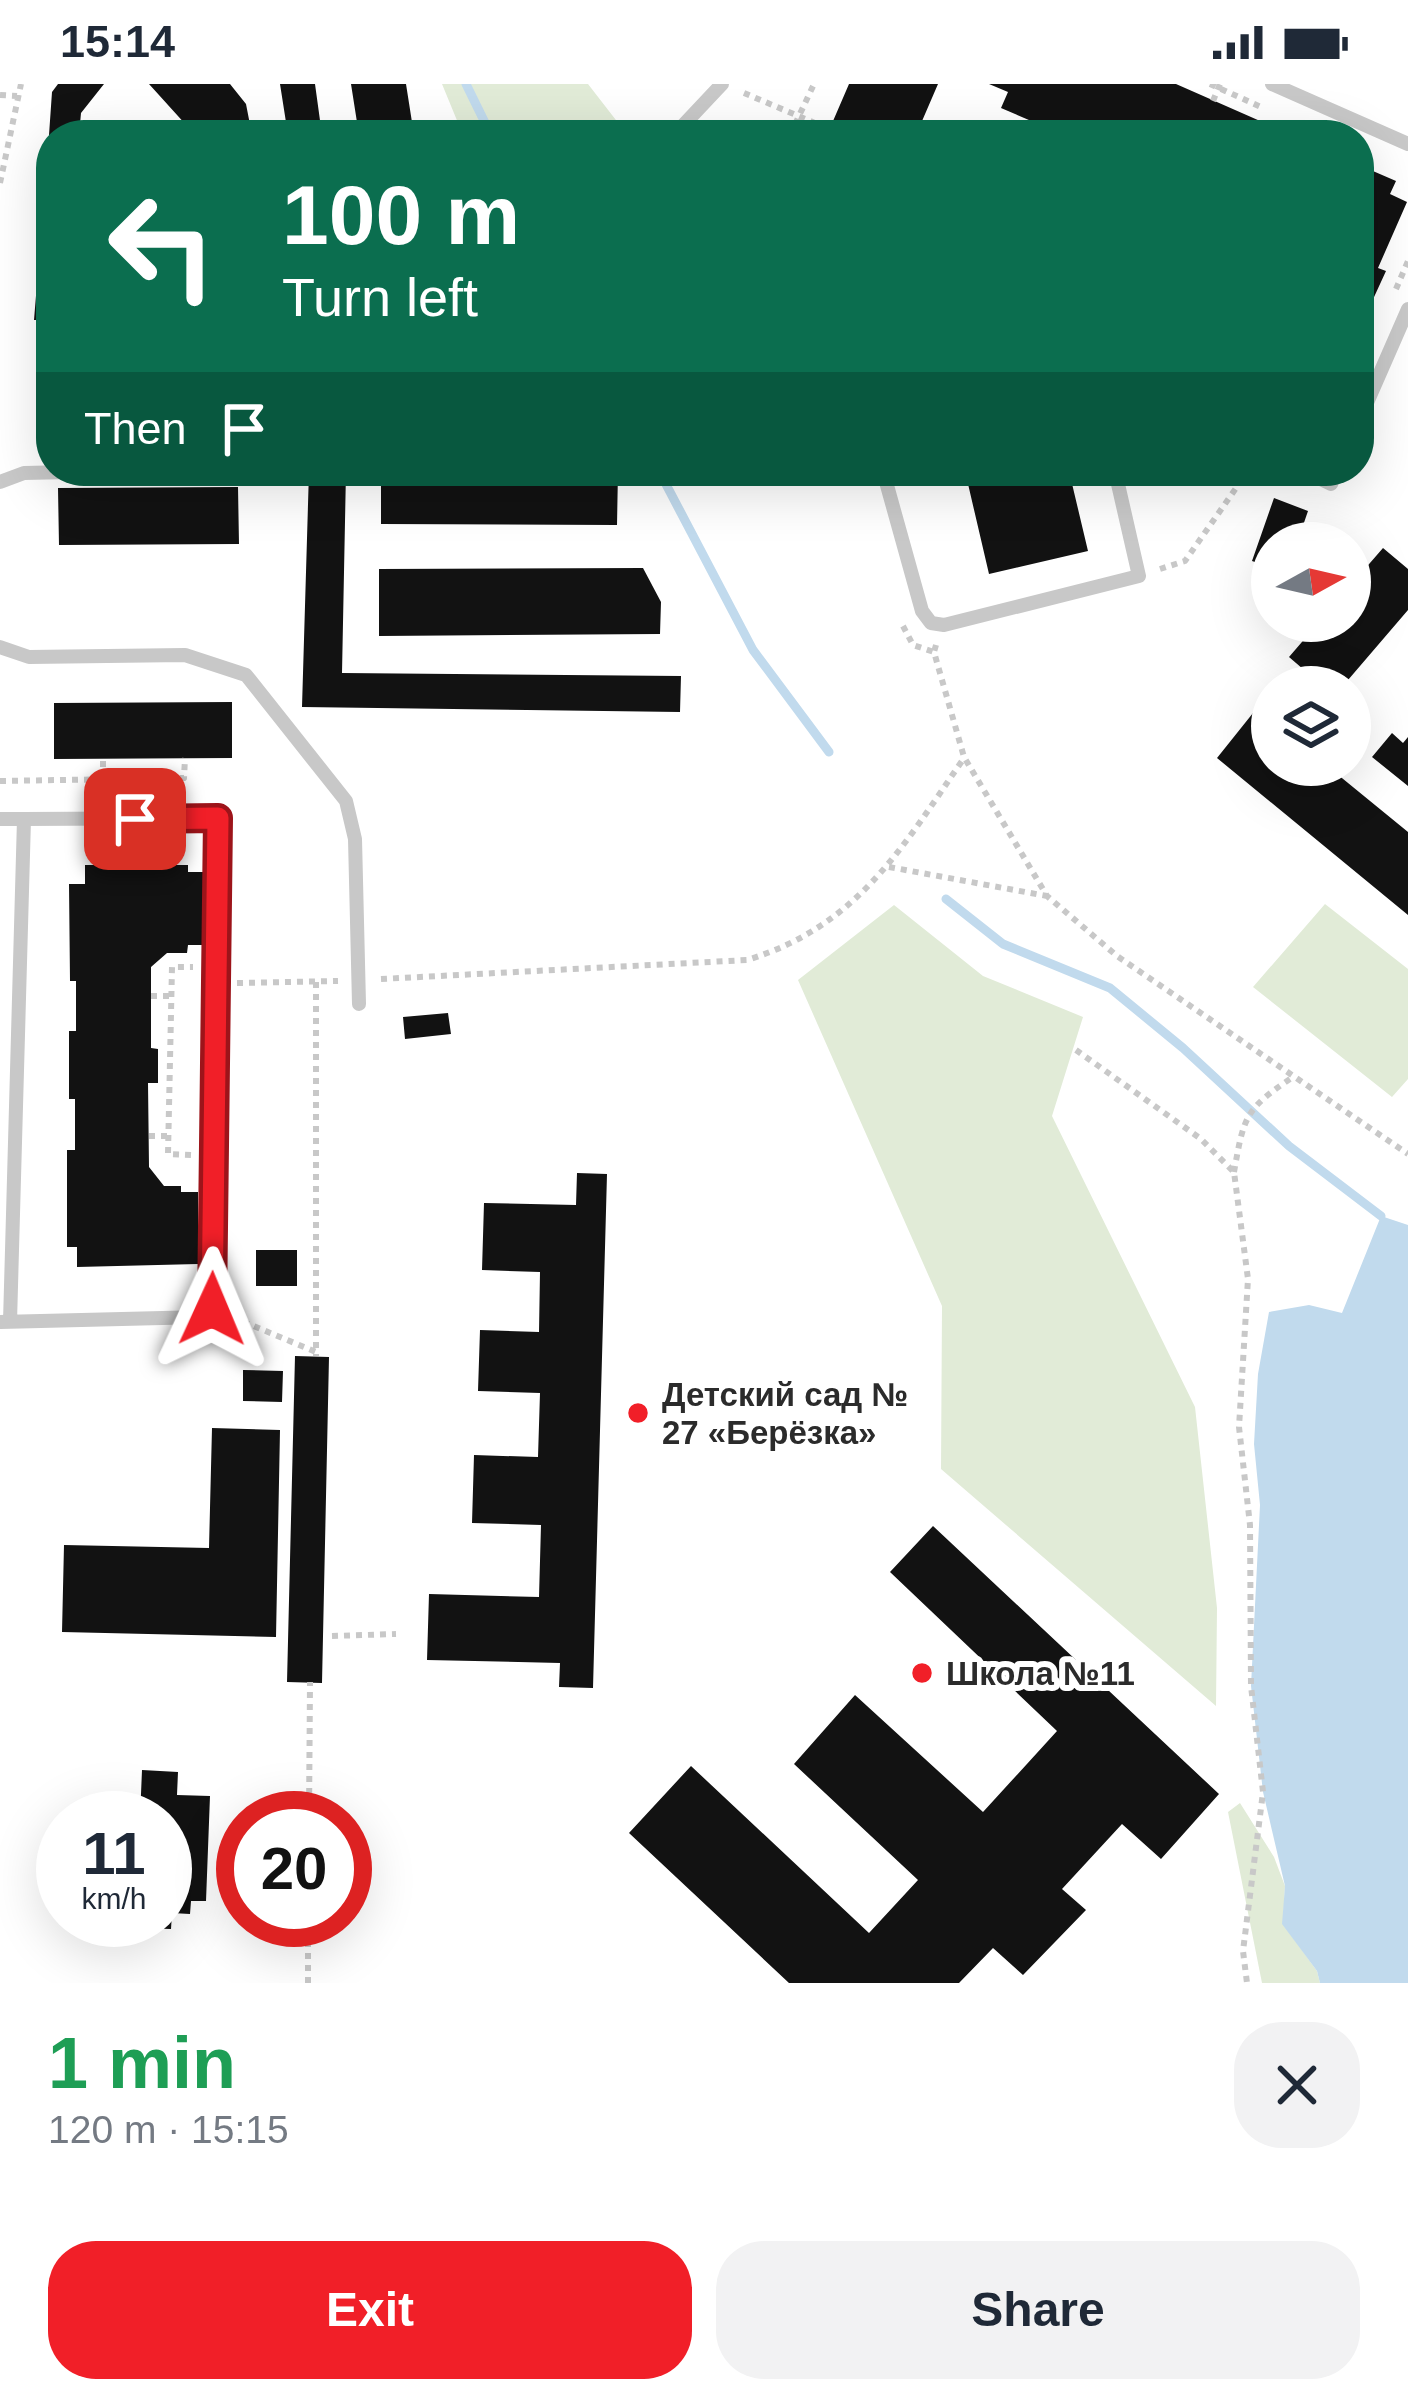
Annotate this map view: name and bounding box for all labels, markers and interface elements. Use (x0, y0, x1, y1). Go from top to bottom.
text: 15:14 (60, 16, 175, 67)
icon: left (84, 168, 240, 324)
text: 100 m (282, 168, 520, 262)
text: Turn left (282, 267, 478, 327)
icon: arrive (211, 396, 277, 462)
text: Then (84, 403, 187, 454)
north arrow (1251, 522, 1371, 642)
map controls (1251, 522, 1371, 786)
button: layers (1251, 666, 1371, 786)
pin (84, 768, 186, 870)
icon: arrive (102, 786, 168, 852)
position arrow (149, 1246, 275, 1372)
place label: Детский сад № 27 «Берёзка» (662, 1376, 908, 1451)
marker: Детский сад № 27 «Берёзка» (625, 1400, 651, 1426)
place label: Школа №11 (946, 1655, 1135, 1692)
marker: Школа №11 (909, 1660, 935, 1686)
speed limit sign: 20 (216, 1791, 372, 1947)
text: 11 (82, 1820, 146, 1887)
text: km/h (81, 1882, 147, 1915)
button: close (1234, 2022, 1360, 2148)
text: 1 min (48, 2023, 236, 2103)
text: 120 m · 15:15 (48, 2108, 289, 2151)
button: Exit (48, 2241, 692, 2379)
button: Share (716, 2241, 1360, 2379)

